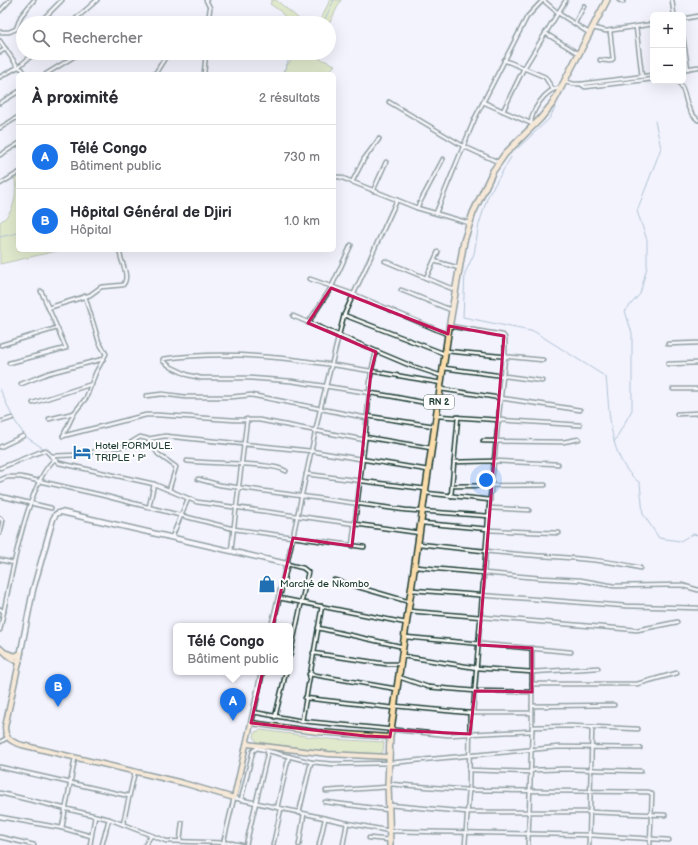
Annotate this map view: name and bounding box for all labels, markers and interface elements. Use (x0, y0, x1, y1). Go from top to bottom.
map controls (650, 12, 686, 84)
button: + (650, 12, 686, 48)
search box (16, 16, 336, 60)
icon: search (30, 27, 52, 49)
text: Rechercher (62, 29, 142, 48)
button: − (650, 48, 686, 84)
text: À proximité (32, 88, 118, 108)
text: 2 résultats (259, 90, 320, 106)
text: Télé Congo (70, 139, 147, 158)
text: A (41, 149, 49, 165)
text: 730 m (284, 149, 320, 165)
text: Bâtiment public (70, 158, 161, 174)
text: Hôpital Général de Djiri (70, 203, 232, 222)
text: B (40, 213, 50, 229)
text: 1.0 km (284, 213, 320, 229)
text: Hôpital (70, 222, 111, 238)
road number: RN 2 (424, 395, 454, 409)
place label: Hotel FORMULE. TRIPLE ' P' (95, 440, 172, 464)
hotel icon: Hotel FORMULE. TRIPLE ' P' (72, 442, 92, 462)
your location (476, 470, 496, 490)
shop icon: Marché de Nkombo (257, 574, 277, 594)
place label: Marché de Nkombo (280, 578, 370, 590)
popup (173, 623, 293, 675)
text: Télé Congo (187, 632, 264, 651)
text: Bâtiment public (187, 651, 279, 667)
pin: B (45, 674, 71, 707)
pin: A (220, 688, 246, 721)

